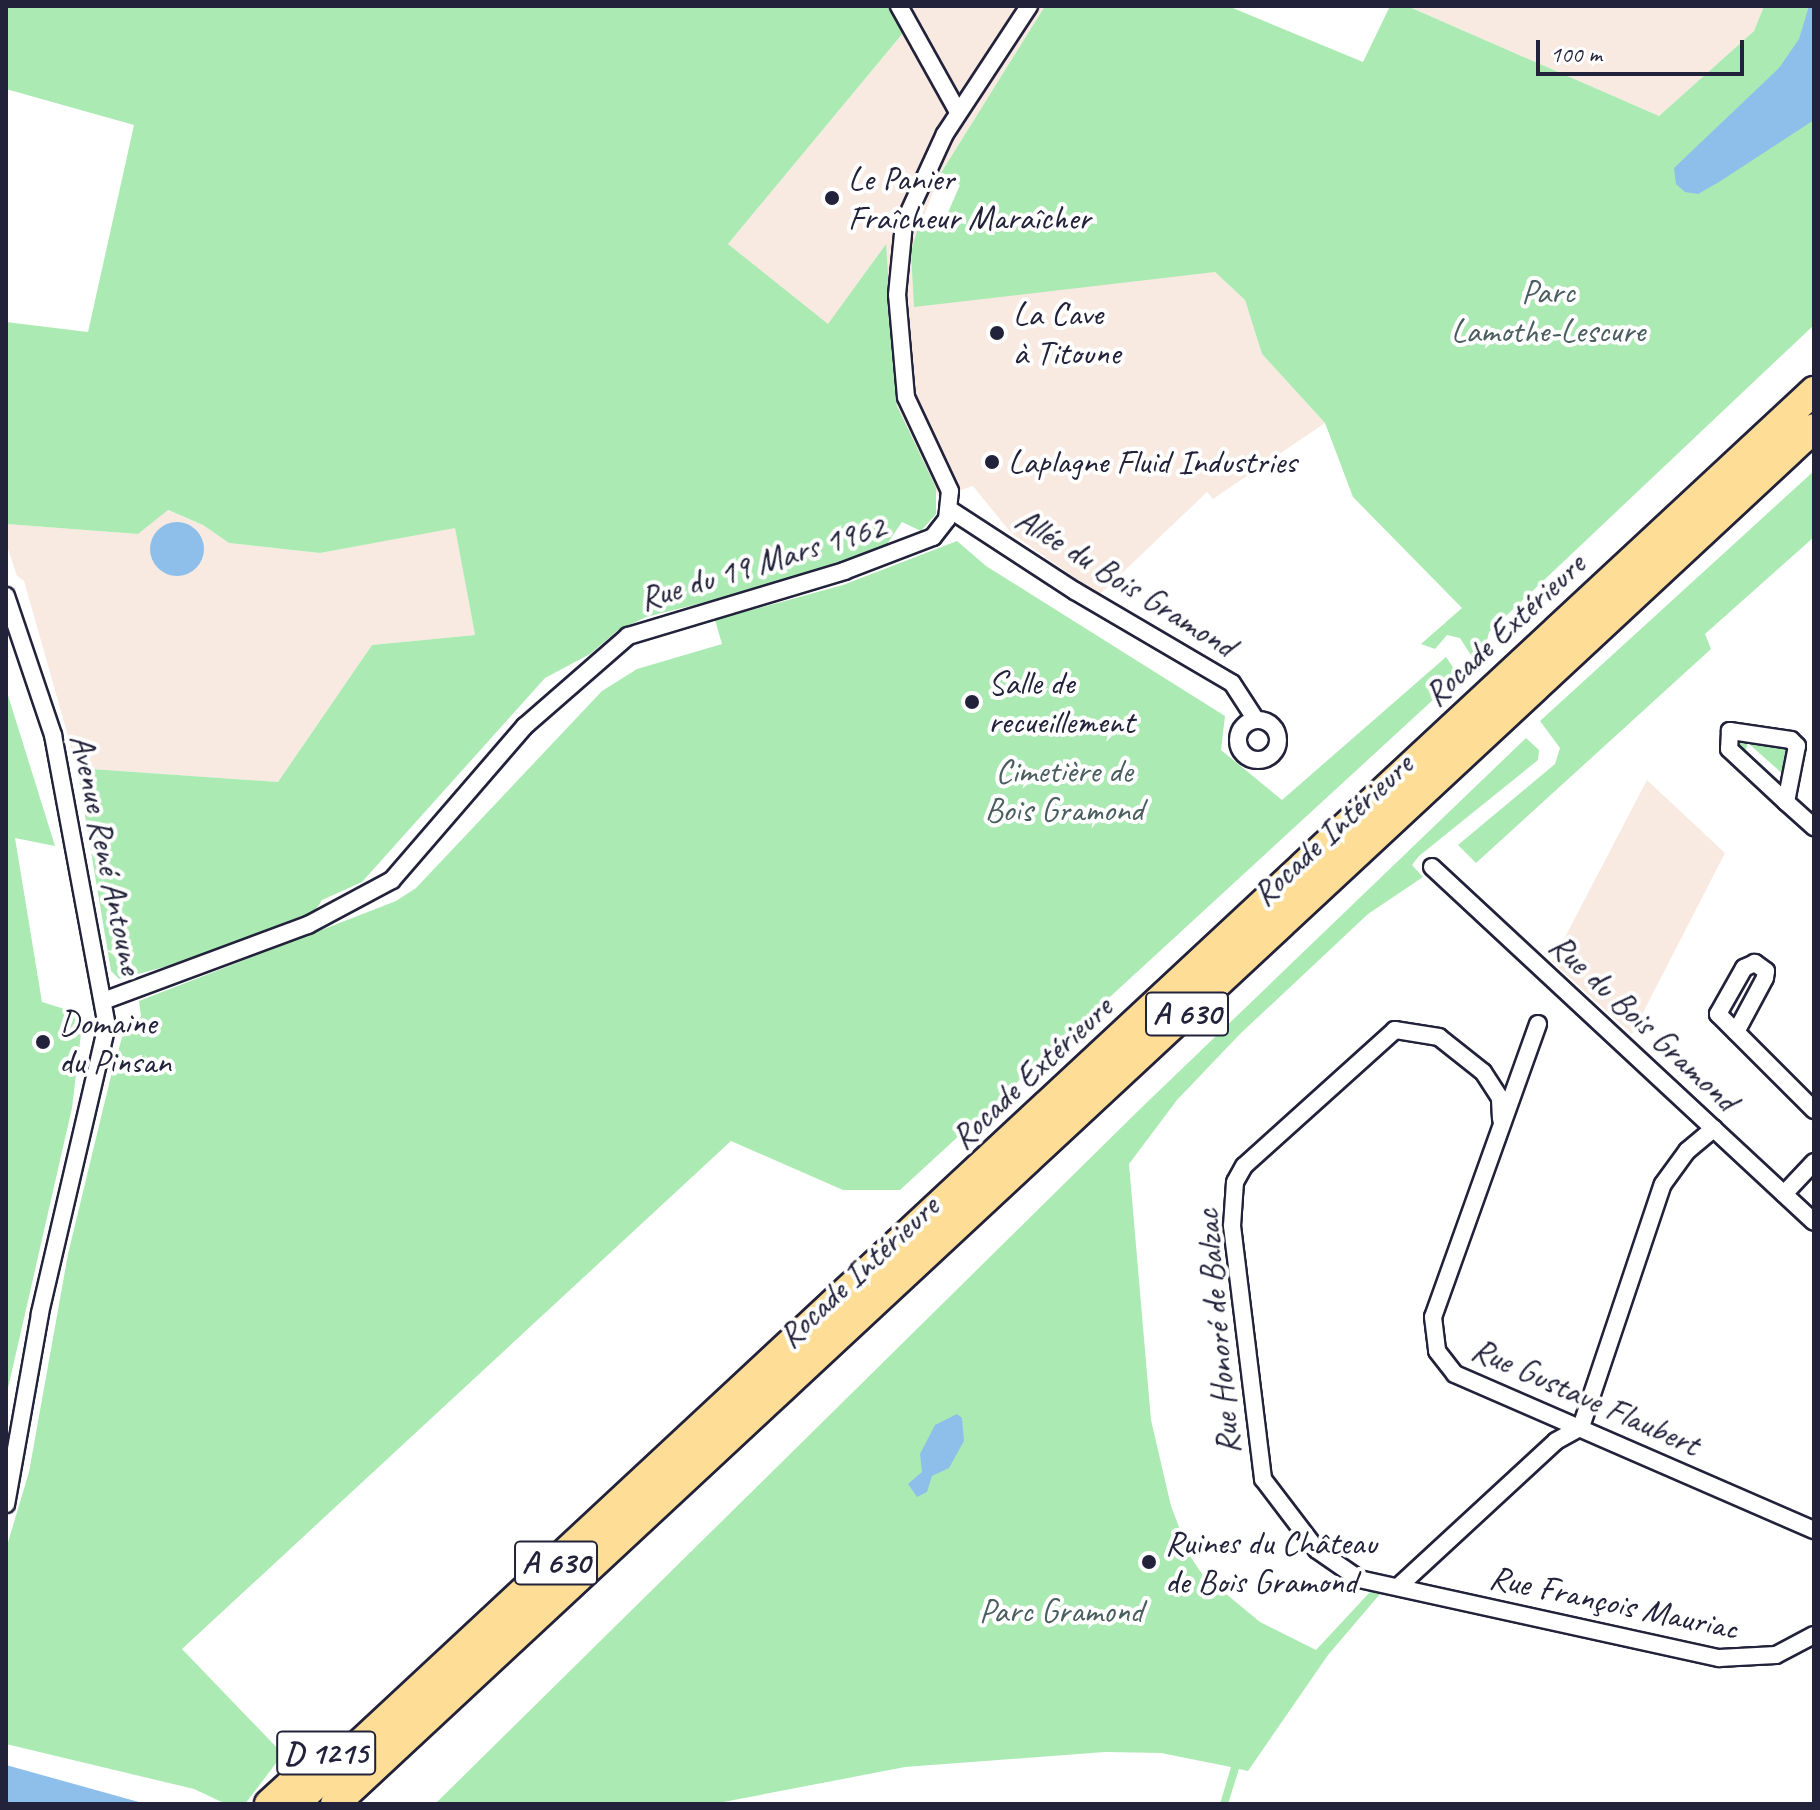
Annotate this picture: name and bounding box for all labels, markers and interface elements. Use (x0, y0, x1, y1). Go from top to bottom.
scale bar (1540, 24, 1748, 74)
text: 100 m (1550, 39, 1602, 69)
place label: Le Panier Fraîcheur Maraîcher (848, 158, 1090, 238)
marker: Le Panier Fraîcheur Maraîcher (823, 189, 841, 207)
park label: Parc Lamothe-Lescure (1451, 271, 1645, 350)
place label: La Cave à Titoune (1013, 293, 1120, 372)
marker: La Cave à Titoune (988, 324, 1006, 342)
place label: Laplagne Fluid Industries (1008, 442, 1297, 482)
marker: Laplagne Fluid Industries (983, 453, 1001, 471)
street label: Allée du Bois Gramond (1008, 498, 1244, 666)
street label: Rue du 19 Mars 1962 (634, 505, 890, 619)
street label: Rocade Extérieure (1415, 544, 1593, 714)
place label: Salle de recueillement (988, 662, 1134, 742)
marker: Salle de recueillement (963, 693, 981, 711)
street label: Avenue René Antoune (62, 730, 152, 978)
street label: Rocade Intérieure (1243, 744, 1421, 914)
park label: Cimetière de Bois Gramond (984, 750, 1144, 830)
street label: Rue du Bois Gramond (1541, 924, 1747, 1120)
road number: A 630 (1145, 986, 1229, 1042)
street label: Rocade Extérieure (942, 987, 1120, 1157)
place label: Domaine du Pinsan (59, 1002, 171, 1082)
marker: Domaine du Pinsan (34, 1033, 52, 1051)
street label: Rocade Intérieure (769, 1186, 947, 1356)
street label: Rue Honoré de Balzac (1186, 1207, 1248, 1457)
street label: Rue Gustave Flaubert (1466, 1328, 1706, 1464)
place label: Ruines du Château de Bois Gramond (1165, 1522, 1376, 1602)
road number: A 630 (514, 1535, 598, 1591)
marker: Ruines du Château de Bois Gramond (1140, 1553, 1158, 1571)
street label: Rue François Mauriac (1486, 1556, 1742, 1648)
park label: Parc Gramond (978, 1591, 1144, 1631)
road number: D 1215 (276, 1725, 376, 1781)

